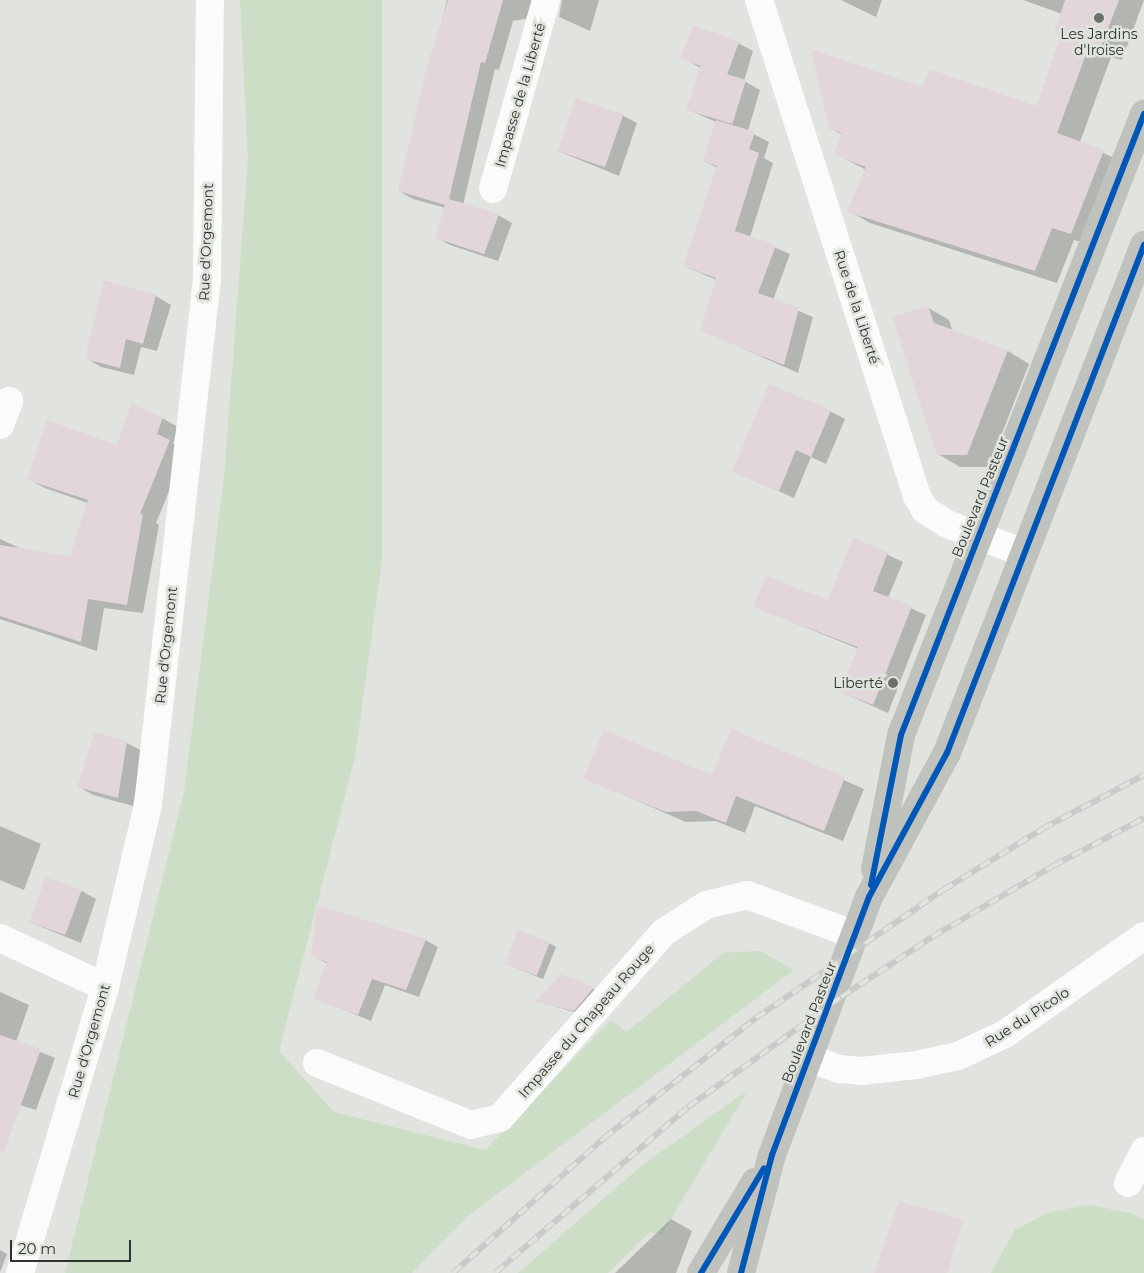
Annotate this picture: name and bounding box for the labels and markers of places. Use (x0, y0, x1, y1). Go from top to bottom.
marker: Les Jardins d'Iroise (1093, 12, 1105, 24)
place label: Les Jardins d'Iroise (1060, 26, 1138, 58)
place label: Liberté (833, 675, 883, 691)
marker: Liberté (887, 677, 899, 689)

